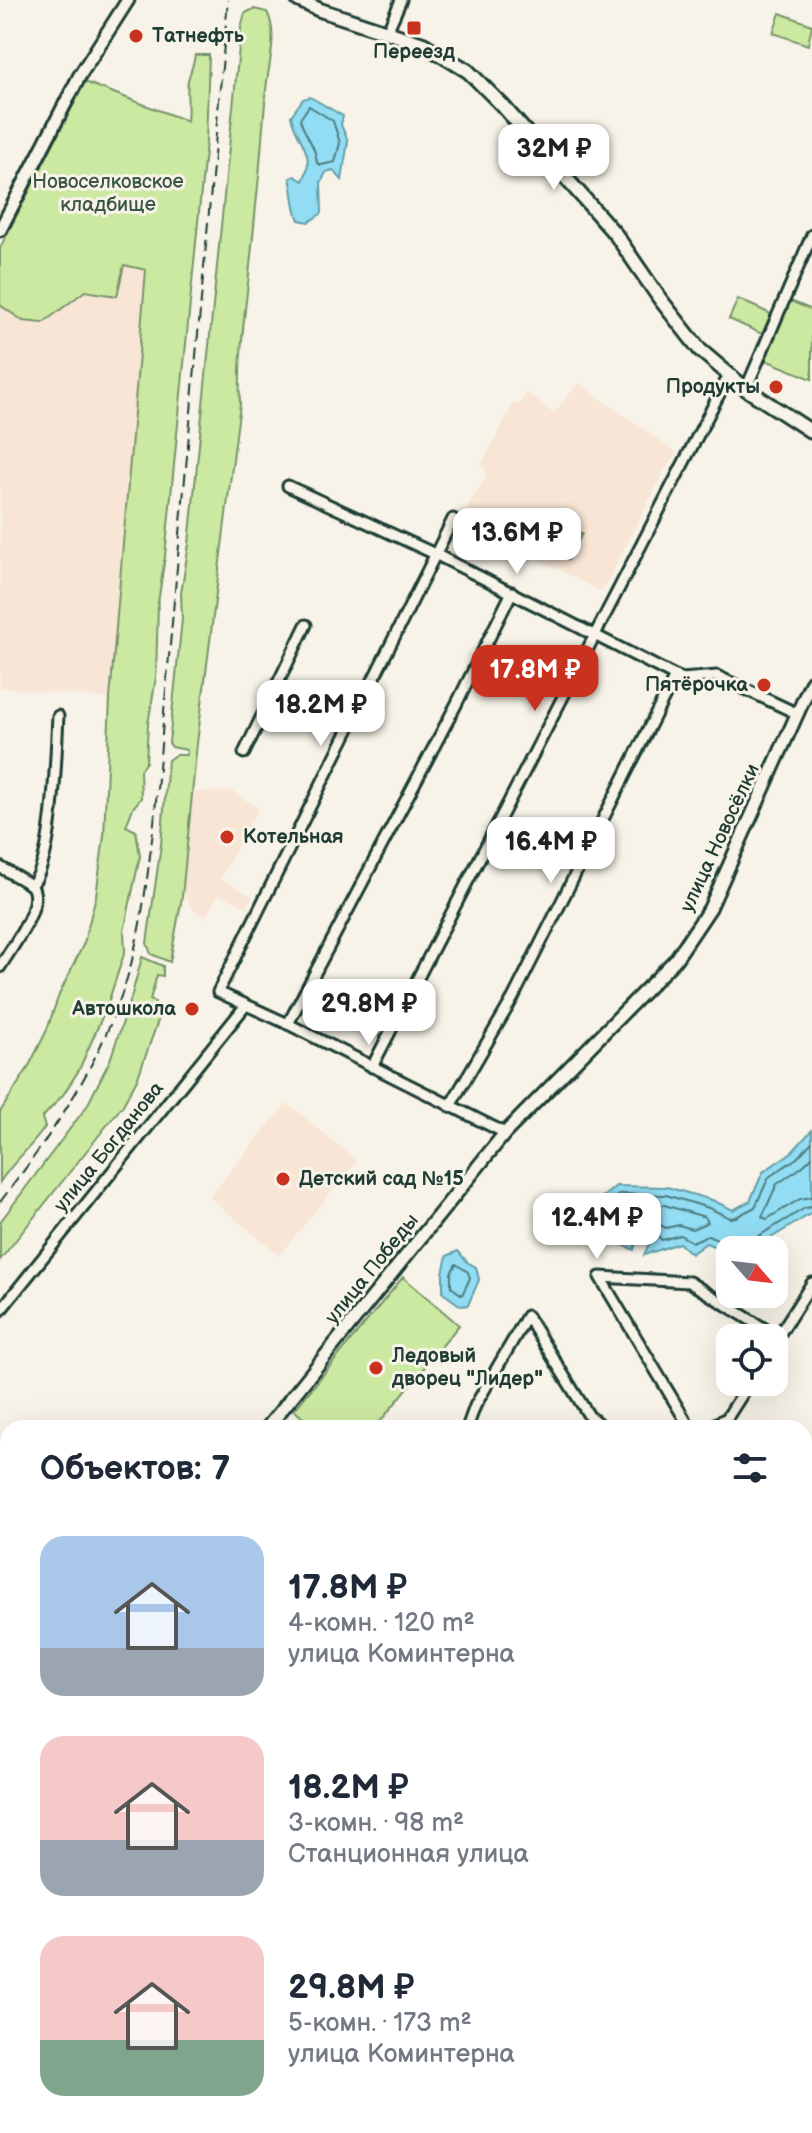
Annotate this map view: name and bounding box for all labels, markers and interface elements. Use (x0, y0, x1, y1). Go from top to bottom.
marker: Переезд (405, 19, 423, 37)
place label: Татнефть (152, 24, 245, 48)
marker: Татнефть (127, 27, 145, 45)
place label: Переезд (373, 40, 455, 64)
pin: 32M ₽ (498, 124, 610, 192)
text: 32M ₽ (516, 134, 592, 165)
park label: Новоселковское кладбище (32, 170, 184, 217)
place label: Продукты (666, 375, 760, 399)
marker: Продукты (767, 378, 785, 396)
pin: 13.6M ₽ (443, 508, 591, 576)
text: 13.6M ₽ (471, 518, 563, 549)
pin: 17.8M ₽ (461, 645, 609, 713)
text: 17.8M ₽ (489, 655, 581, 686)
place label: Пятёрочка (645, 673, 748, 697)
marker: Пятёрочка (755, 676, 773, 694)
pin: 18.2M ₽ (247, 680, 395, 748)
text: 18.2M ₽ (275, 690, 367, 721)
street label: улица Новосёлки (675, 760, 765, 916)
pin: 16.4M ₽ (477, 817, 625, 885)
place label: Котельная (243, 825, 344, 849)
text: 16.4M ₽ (505, 827, 597, 858)
marker: Котельная (218, 828, 236, 846)
pin: 29.8M ₽ (295, 979, 443, 1047)
text: 29.8M ₽ (321, 989, 417, 1020)
place label: Автошкола (71, 997, 176, 1021)
marker: Автошкола (183, 1000, 201, 1018)
street label: улица Богданова (49, 1077, 169, 1217)
place label: Детский сад №15 (299, 1167, 464, 1191)
marker: Детский сад №15 (274, 1170, 292, 1188)
pin: 12.4M ₽ (523, 1193, 671, 1261)
text: 12.4M ₽ (551, 1203, 643, 1234)
street label: улица Победы (320, 1209, 424, 1329)
north arrow (716, 1236, 788, 1308)
map controls (716, 1236, 788, 1396)
button: locate (716, 1324, 788, 1396)
place label: Ледовый дворец "Лидер" (391, 1344, 543, 1391)
marker: Ледовый дворец "Лидер" (367, 1359, 385, 1377)
icon: filters (728, 1446, 772, 1490)
text: Объектов: 7 (40, 1448, 230, 1489)
text: 17.8M ₽ (288, 1567, 407, 1608)
icon: home (104, 1568, 200, 1664)
text: 4-комн. · 120 m² (288, 1608, 475, 1639)
text: улица Коминтерна (288, 1639, 515, 1670)
text: 18.2M ₽ (288, 1767, 409, 1808)
icon: home (104, 1768, 200, 1864)
text: 3-комн. · 98 m² (288, 1808, 464, 1839)
text: Станционная улица (288, 1839, 529, 1870)
text: 29.8M ₽ (288, 1967, 414, 2008)
icon: home (104, 1968, 200, 2064)
text: 5-комн. · 173 m² (288, 2008, 472, 2039)
text: улица Коминтерна (288, 2039, 515, 2070)

